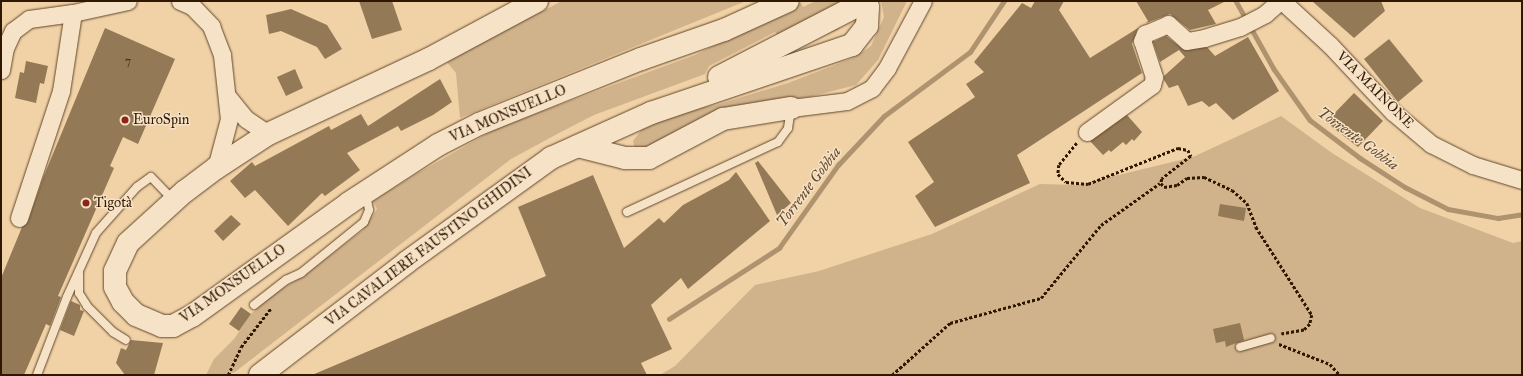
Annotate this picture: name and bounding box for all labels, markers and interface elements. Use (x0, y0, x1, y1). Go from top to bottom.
street label: VIA MAINONE (1333, 48, 1417, 132)
house number: 7 (125, 55, 131, 69)
street label: VIA MONSUELLO (447, 82, 569, 146)
water label: Torrente Gobbia (1314, 104, 1402, 174)
place label: EuroSpin (133, 112, 189, 128)
marker: EuroSpin (120, 115, 130, 125)
water label: Torrente Gobbia (773, 143, 845, 231)
street label: VIA CAVALIERE FAUSTINO GHIDINI (322, 164, 536, 330)
place label: Tigotà (94, 195, 132, 211)
marker: Tigotà (81, 198, 91, 208)
street label: VIA MONSUELLO (177, 241, 289, 327)

